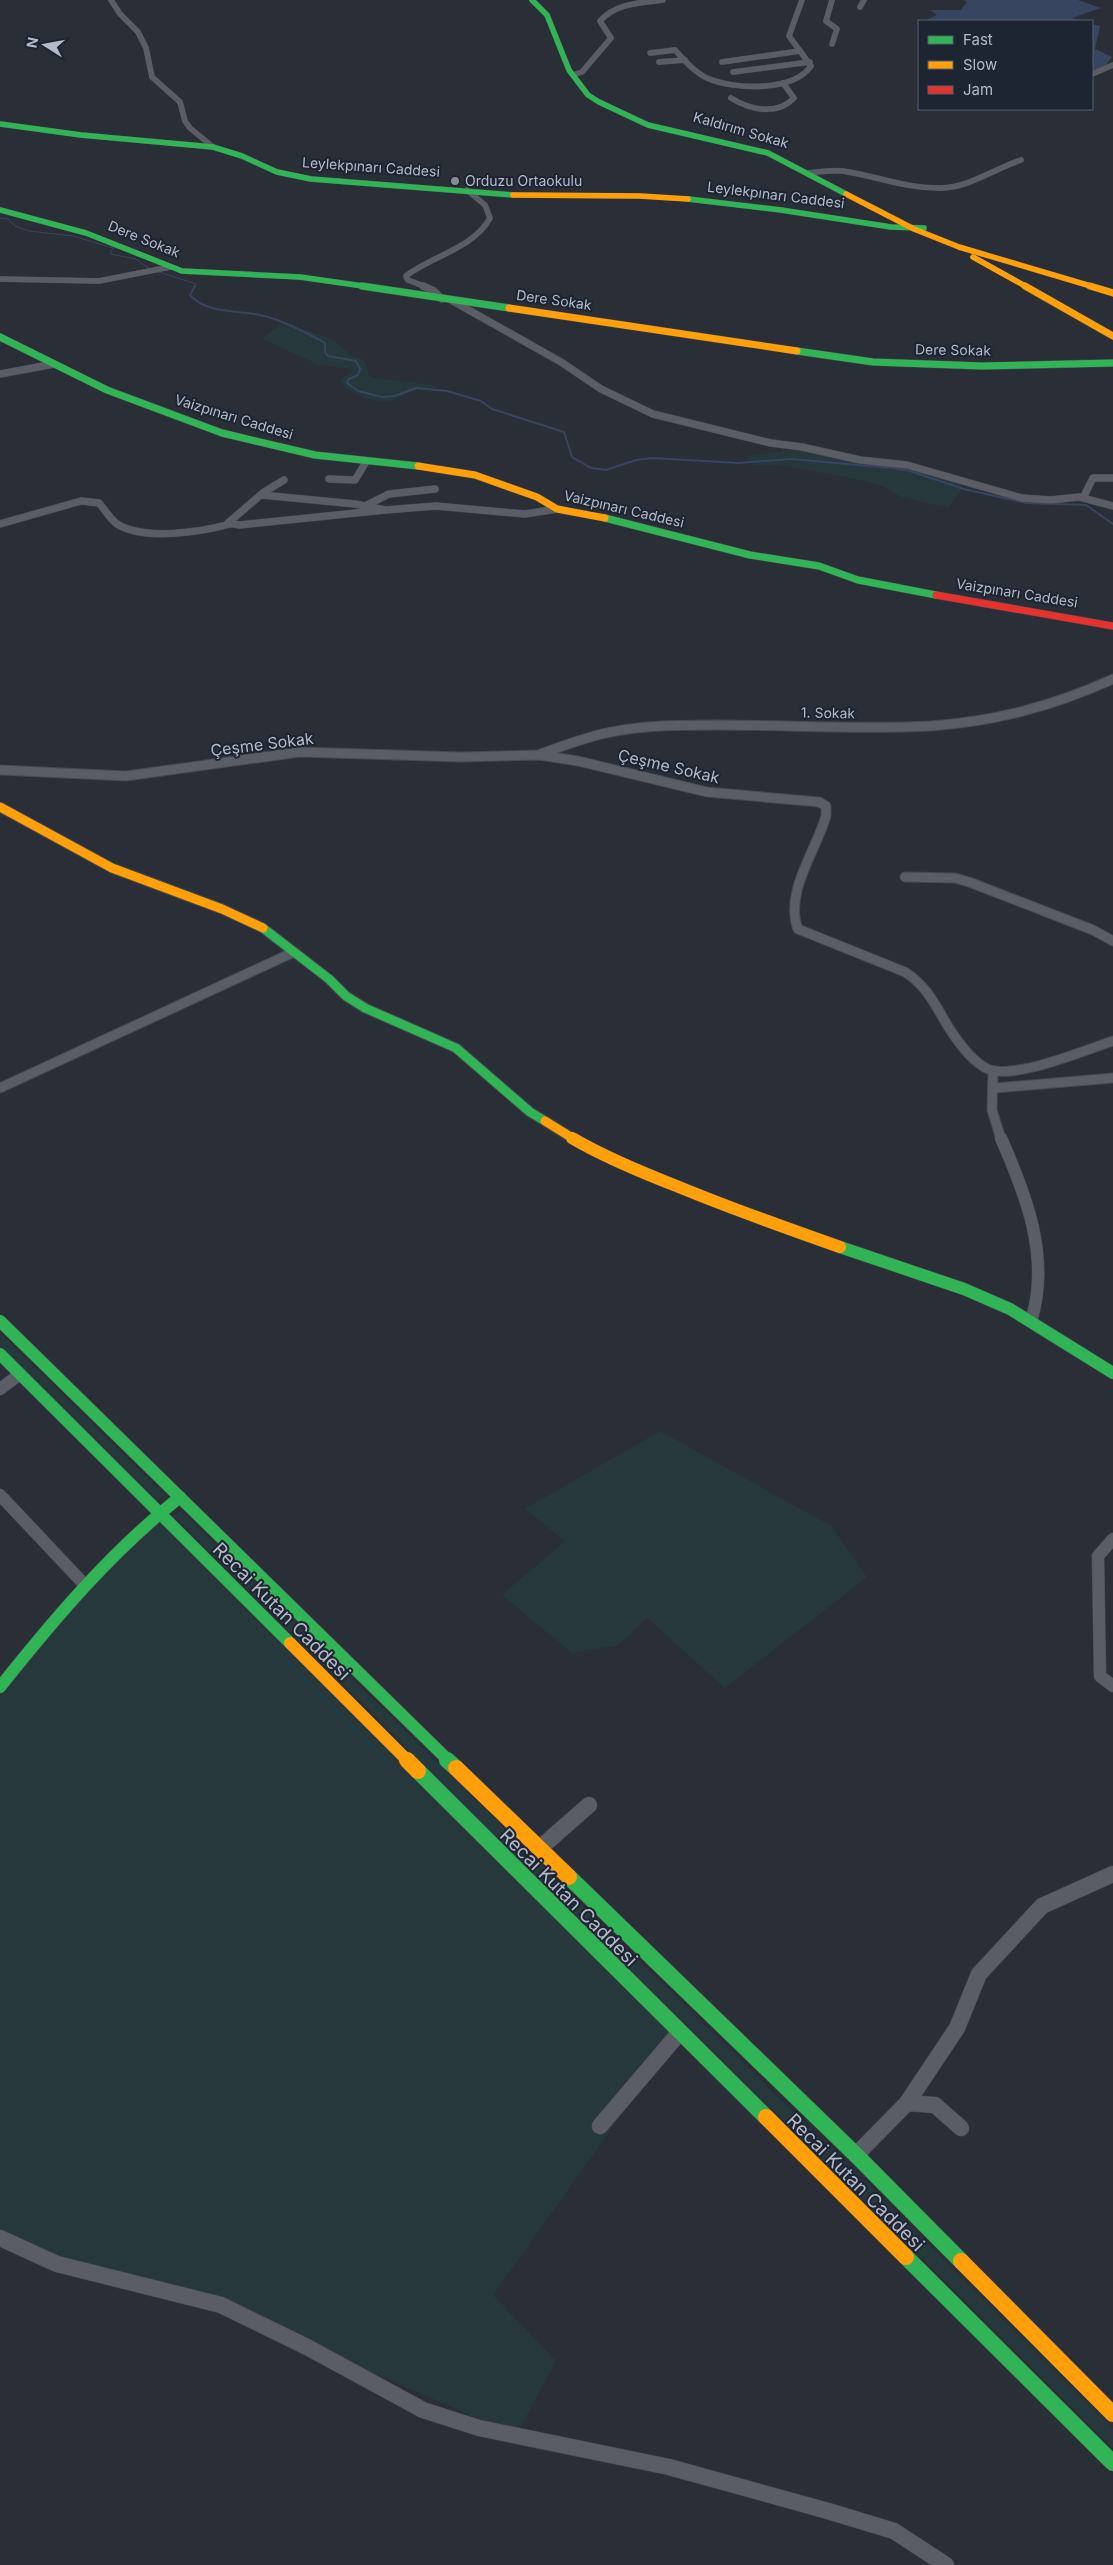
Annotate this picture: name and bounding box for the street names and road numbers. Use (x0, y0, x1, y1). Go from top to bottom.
street label: Kaldırım Sokak (692, 108, 791, 151)
street label: Leylekpınarı Caddesi (302, 153, 440, 180)
street label: Leylekpınarı Caddesi (707, 178, 846, 211)
street label: Dere Sokak (106, 216, 183, 261)
street label: Dere Sokak (515, 286, 593, 313)
street label: Dere Sokak (915, 340, 991, 359)
street label: Vaizpınarı Caddesi (173, 390, 295, 443)
street label: Vaizpınarı Caddesi (562, 486, 686, 531)
street label: Vaizpınarı Caddesi (955, 574, 1079, 611)
street label: 1. Sokak (801, 704, 856, 721)
street label: Çeşme Sokak (209, 728, 315, 760)
street label: Çeşme Sokak (616, 745, 722, 787)
street label: Recai Kutan Caddesi (208, 1538, 355, 1685)
street label: Recai Kutan Caddesi (495, 1824, 642, 1971)
street label: Recai Kutan Caddesi (782, 2109, 929, 2256)

